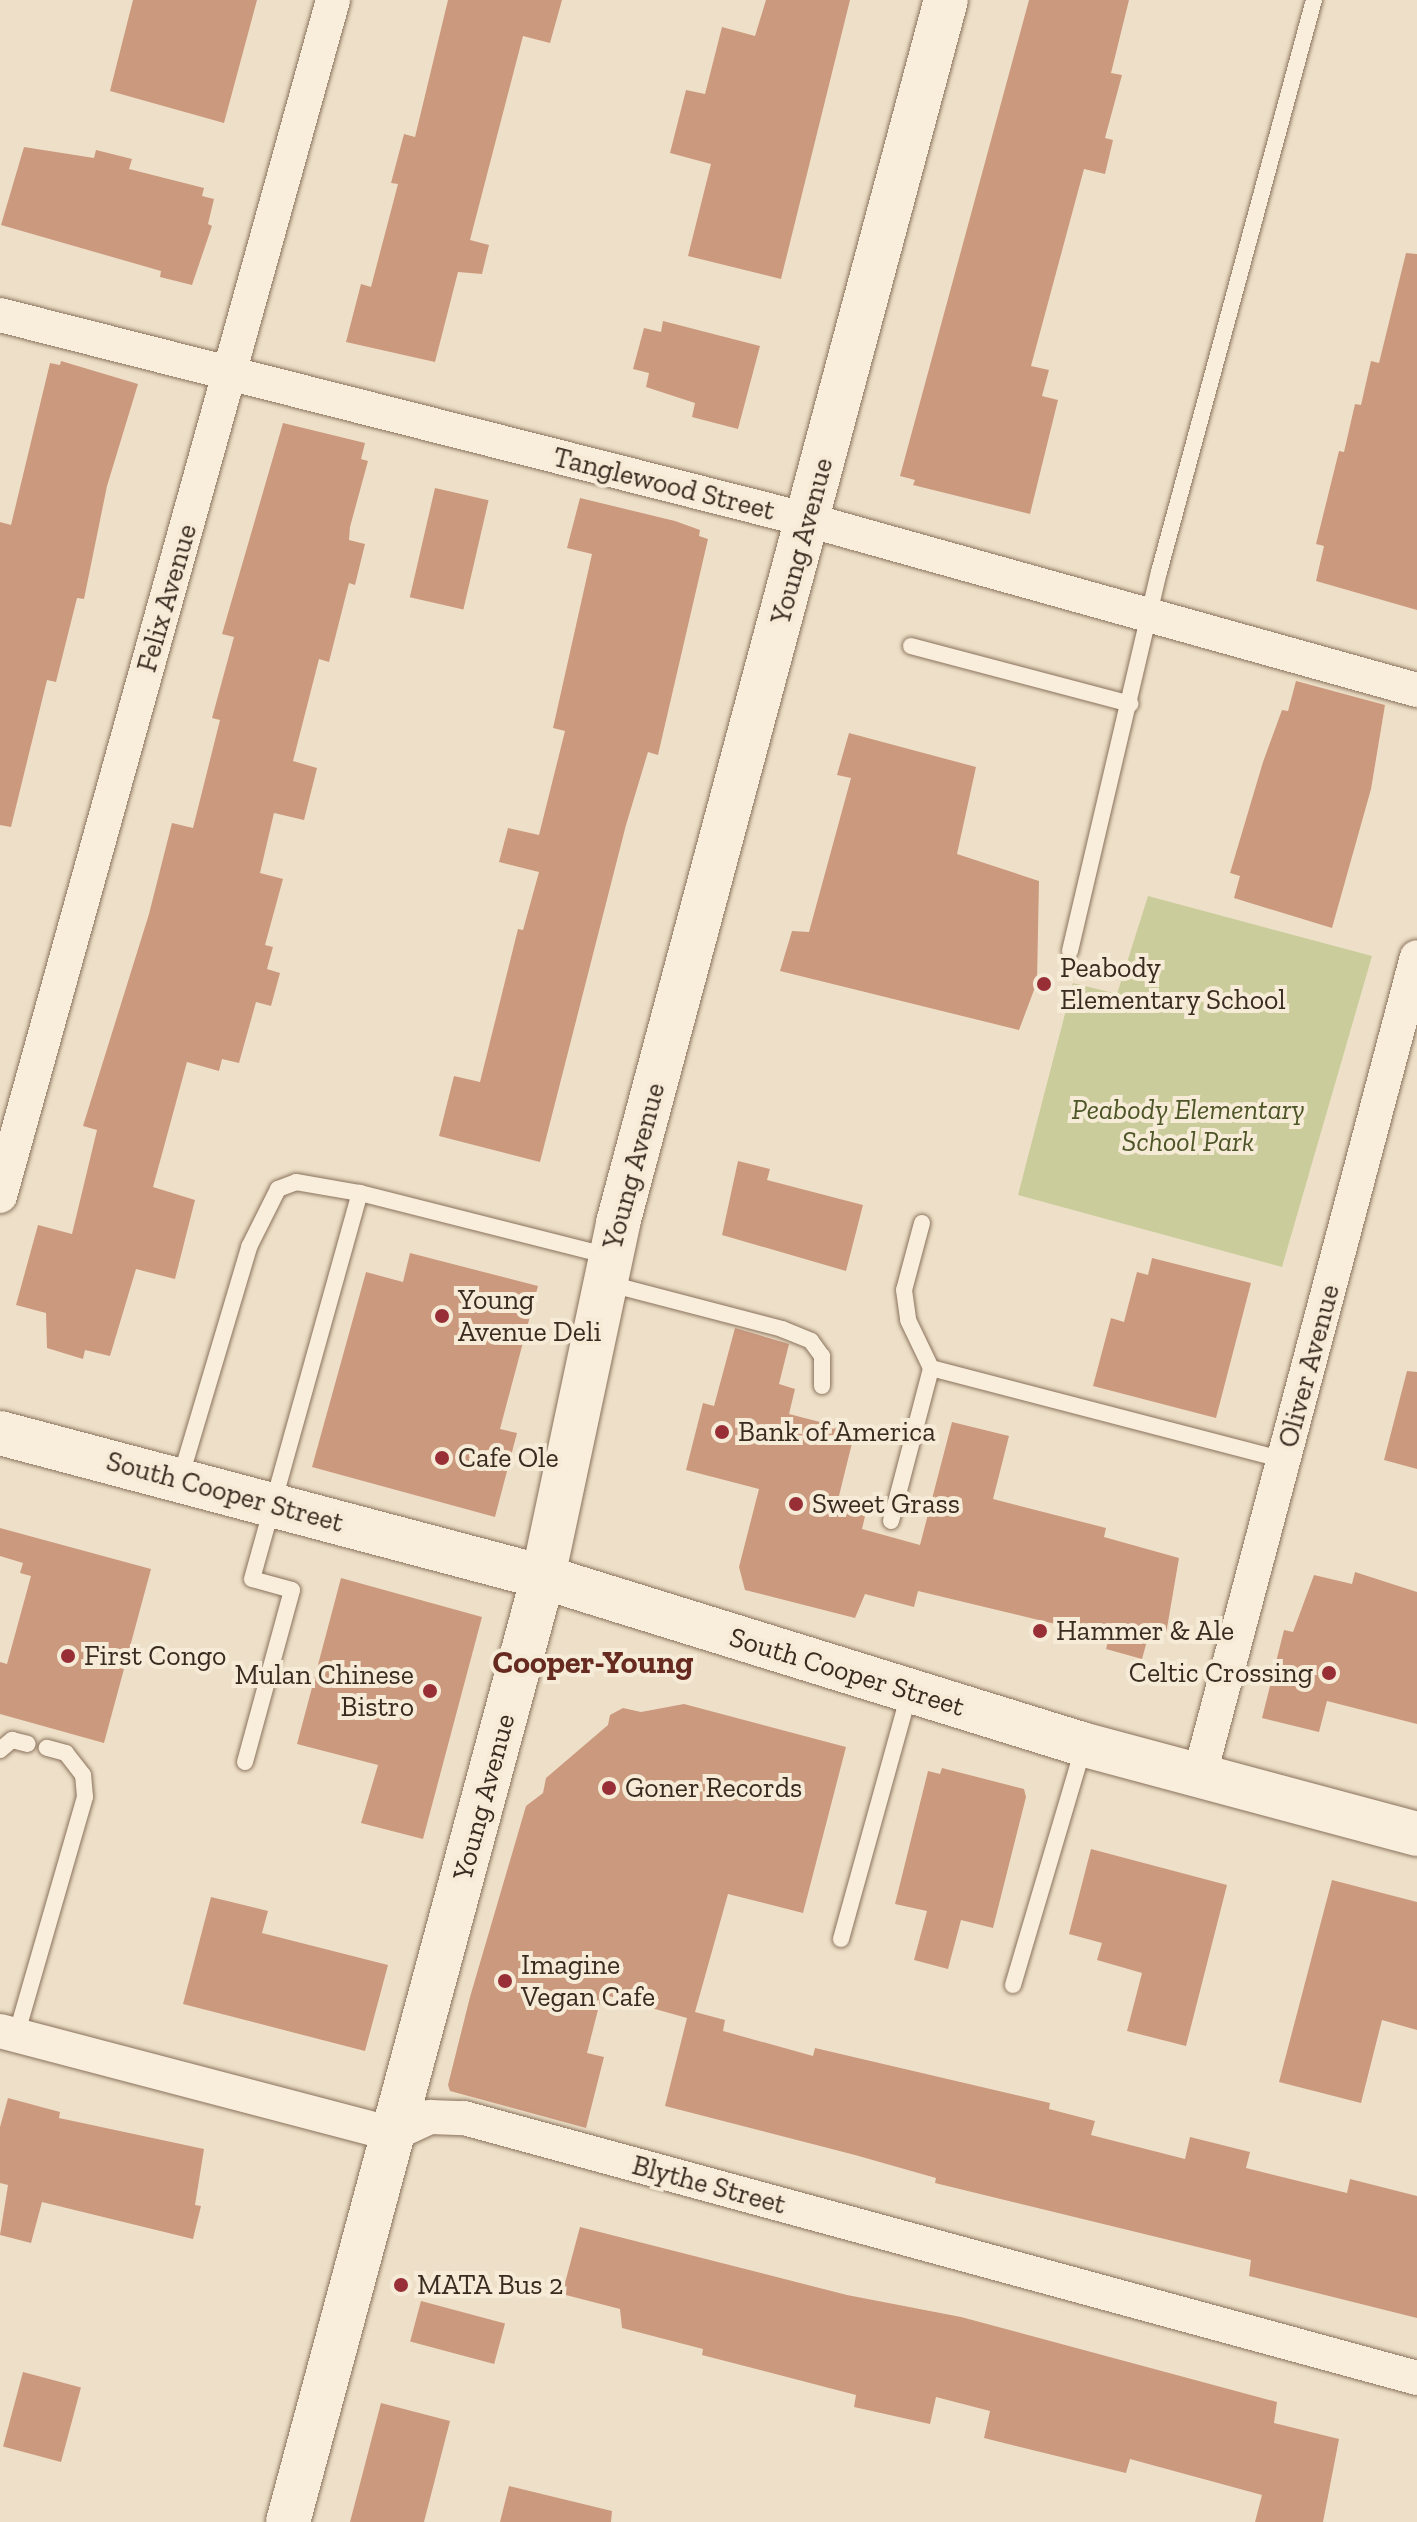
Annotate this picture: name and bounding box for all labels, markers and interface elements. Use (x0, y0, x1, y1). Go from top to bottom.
street label: Tanglewood Street (550, 440, 778, 528)
street label: Young Avenue (764, 454, 840, 628)
street label: Felix Avenue (130, 520, 204, 676)
place label: Peabody Elementary School (1060, 951, 1286, 1017)
marker: Peabody Elementary School (1035, 975, 1053, 993)
street label: Young Avenue (596, 1079, 672, 1253)
park label: Peabody Elementary School Park (1071, 1093, 1305, 1159)
street label: Oliver Avenue (1271, 1280, 1347, 1452)
place label: Young Avenue Deli (458, 1283, 601, 1349)
marker: Young Avenue Deli (433, 1307, 451, 1325)
place label: Bank of America (738, 1415, 937, 1449)
marker: Bank of America (713, 1423, 731, 1441)
place label: Cafe Ole (458, 1441, 559, 1475)
street label: South Cooper Street (102, 1444, 348, 1540)
marker: Cafe Ole (433, 1449, 451, 1467)
place label: Sweet Grass (812, 1487, 960, 1521)
marker: Sweet Grass (787, 1495, 805, 1513)
place label: Hammer & Ale (1056, 1614, 1236, 1648)
street label: South Cooper Street (725, 1620, 969, 1724)
marker: Hammer & Ale (1031, 1622, 1049, 1640)
place label: First Congo (84, 1639, 226, 1673)
district label: Cooper-Young (493, 1643, 693, 1681)
marker: First Congo (59, 1647, 77, 1665)
place label: Celtic Crossing (1129, 1656, 1313, 1690)
place label: Mulan Chinese Bistro (235, 1658, 414, 1724)
marker: Celtic Crossing (1320, 1664, 1338, 1682)
marker: Mulan Chinese Bistro (421, 1682, 439, 1700)
street label: Young Avenue (446, 1710, 522, 1884)
place label: Goner Records (625, 1771, 803, 1805)
marker: Goner Records (600, 1779, 618, 1797)
place label: Imagine Vegan Cafe (521, 1948, 655, 2014)
marker: Imagine Vegan Cafe (496, 1972, 514, 1990)
street label: Blythe Street (629, 2148, 789, 2222)
place label: MATA Bus 2 (417, 2268, 564, 2302)
marker: MATA Bus 2 (392, 2276, 410, 2294)

